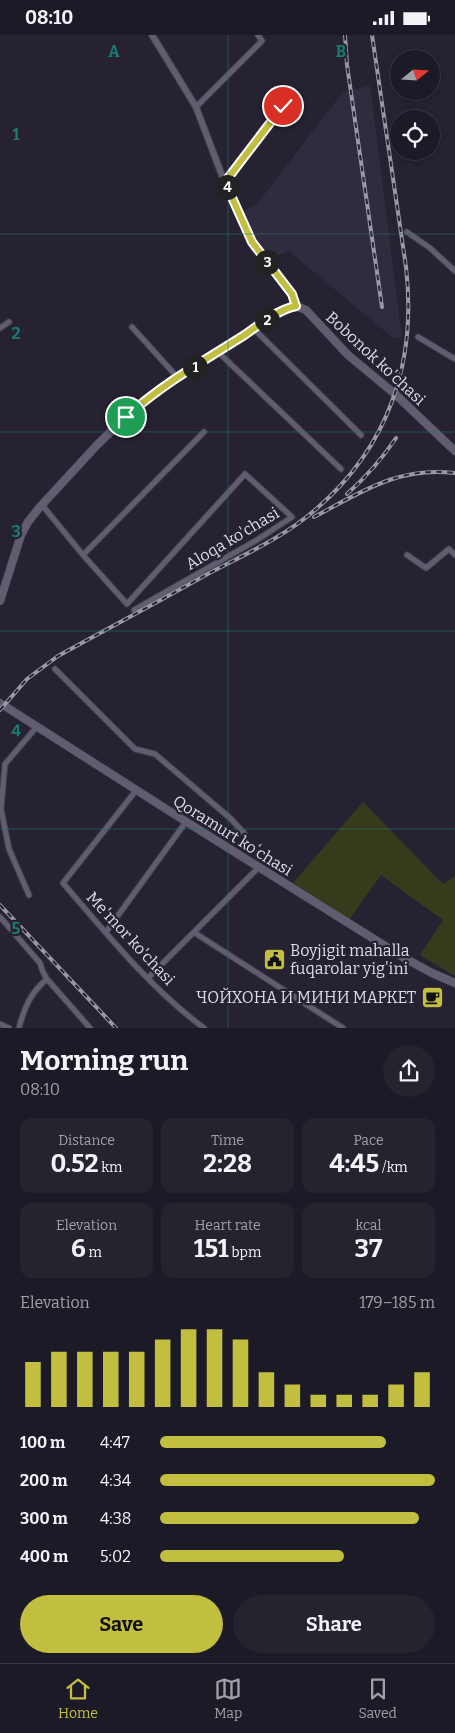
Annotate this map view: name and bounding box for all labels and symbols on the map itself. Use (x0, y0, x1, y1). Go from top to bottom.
text: A (108, 42, 120, 61)
text: B (336, 42, 346, 61)
north arrow (390, 50, 440, 100)
pin (262, 85, 304, 127)
text: 1 (13, 125, 20, 144)
pin: 4 (214, 175, 240, 199)
pin: 3 (254, 249, 280, 275)
pin: 2 (254, 307, 280, 333)
street label: Bobonok ko'chasi (322, 308, 429, 409)
text: 2 (11, 324, 21, 343)
pin: 1 (182, 355, 208, 379)
pin (105, 396, 147, 438)
street label: Aloqa ko'chasi (182, 503, 283, 574)
text: 3 (11, 522, 21, 541)
text: 4 (11, 721, 21, 740)
street label: Qoramurt koʻchasi (170, 791, 296, 880)
street label: Me'mor ko'chasi (83, 888, 179, 989)
text: 5 (12, 919, 21, 938)
place label: Boyjigit mahalla fuqarolar yig'ini (290, 941, 410, 978)
public building icon: Boyjigit mahalla fuqarolar yig'ini (262, 947, 286, 971)
cafe icon: ЧОЙХОНА И МИНИ МАРКЕТ (420, 985, 444, 1009)
place label: ЧОЙХОНА И МИНИ МАРКЕТ (196, 987, 416, 1007)

